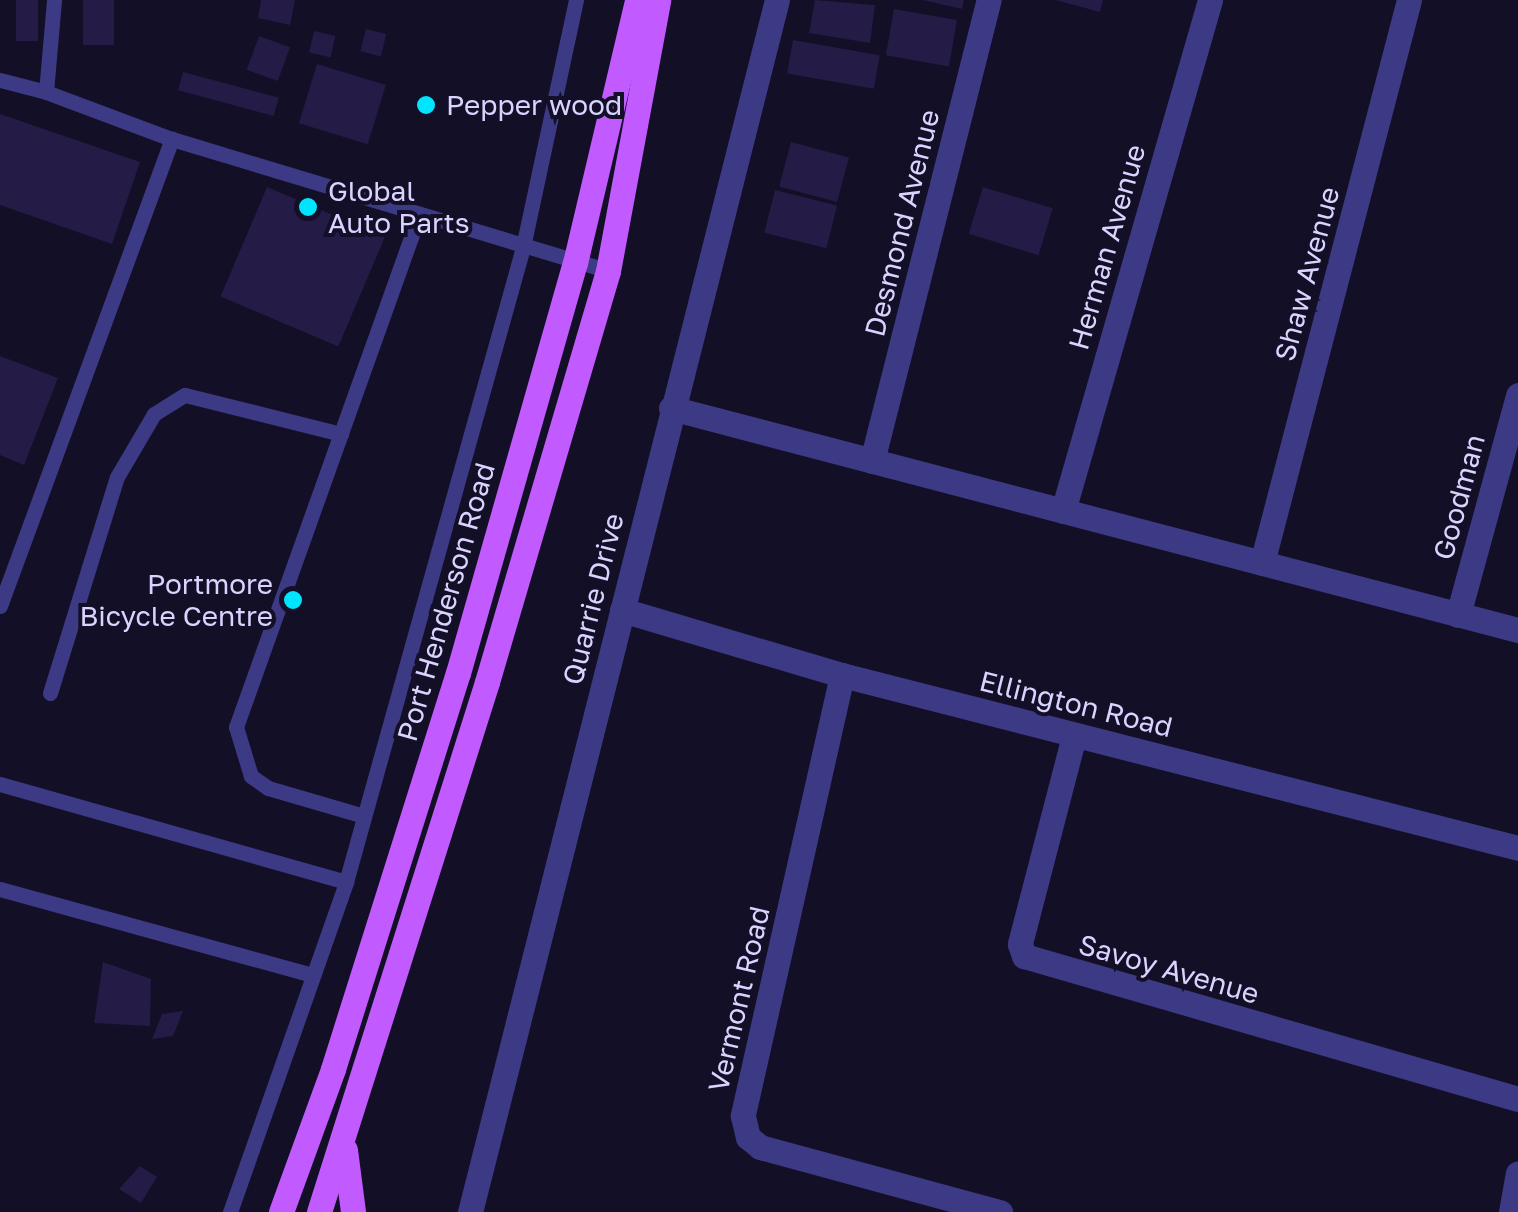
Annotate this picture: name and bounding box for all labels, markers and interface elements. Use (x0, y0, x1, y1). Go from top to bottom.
place label: Pepper wood (446, 88, 622, 122)
marker: Pepper wood (415, 94, 437, 116)
street label: Desmond Avenue (858, 106, 946, 340)
street label: Herman Avenue (1062, 140, 1152, 354)
place label: Global Auto Parts (328, 174, 470, 240)
street label: Shaw Avenue (1268, 183, 1346, 365)
marker: Global Auto Parts (297, 196, 319, 218)
street label: Goodman (1426, 431, 1492, 563)
street label: Port Henderson Road (390, 459, 502, 745)
street label: Quarrie Drive (555, 510, 631, 688)
place label: Portmore Bicycle Centre (79, 567, 273, 633)
marker: Portmore Bicycle Centre (282, 589, 304, 611)
street label: Ellington Road (976, 664, 1176, 744)
street label: Vermont Road (701, 903, 777, 1095)
street label: Savoy Avenue (1075, 927, 1263, 1011)

